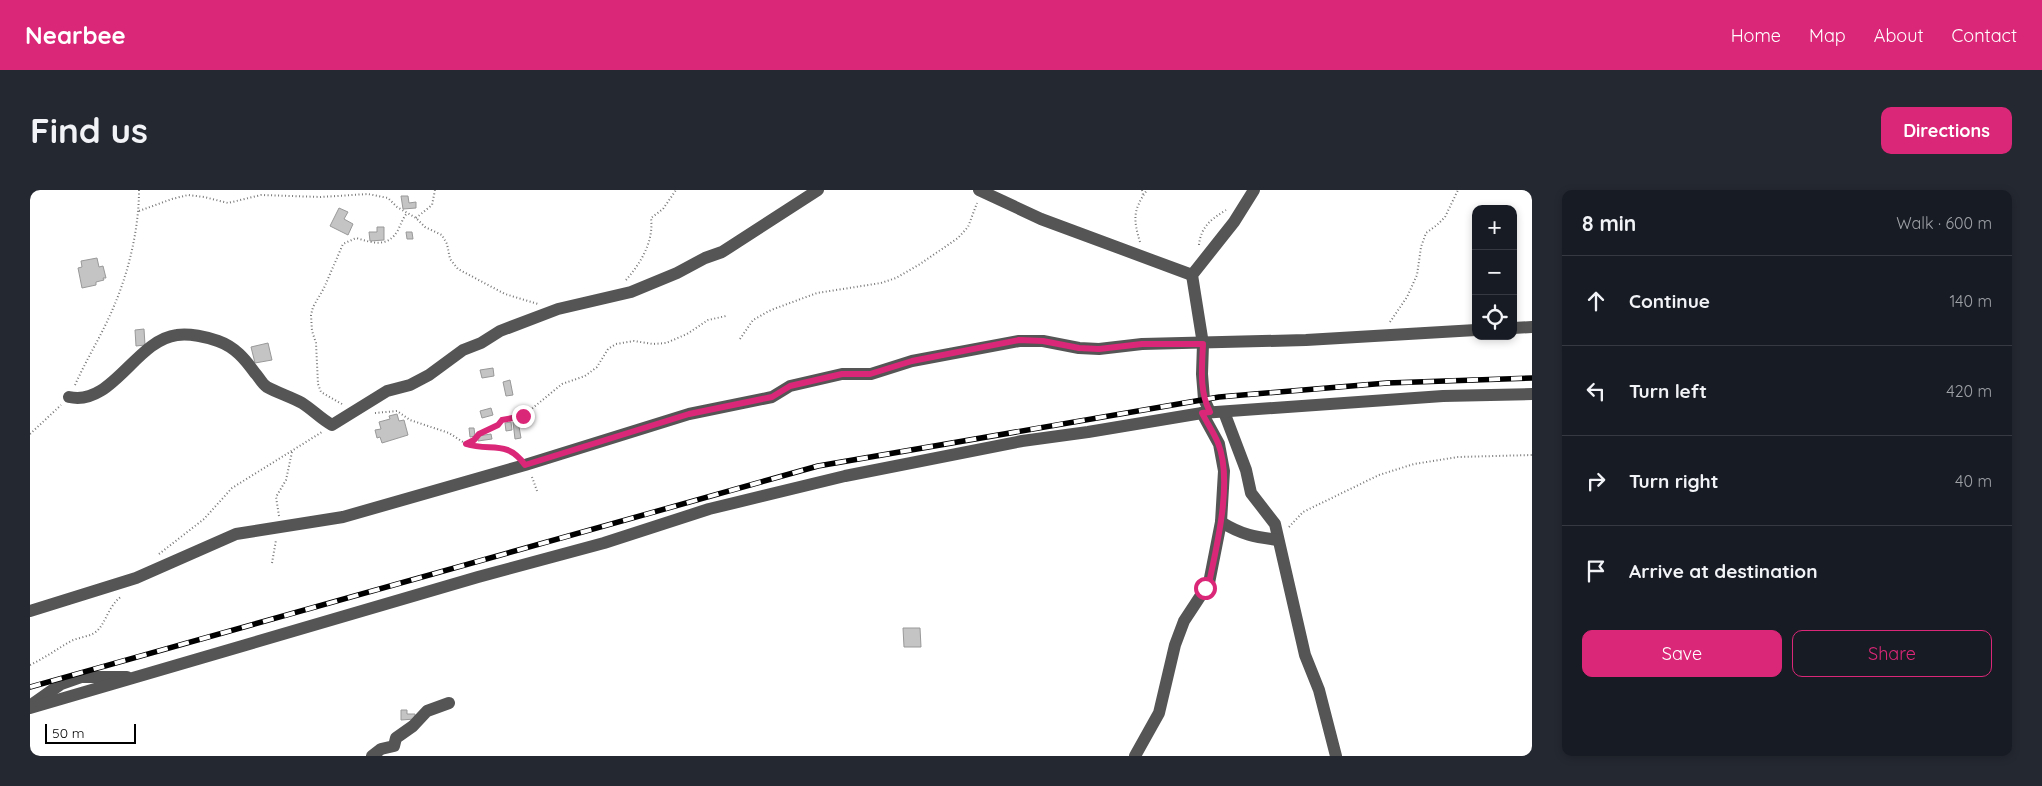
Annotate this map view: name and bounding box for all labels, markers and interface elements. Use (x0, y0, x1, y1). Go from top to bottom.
text: Nearbee (25, 20, 126, 50)
text: Home (1731, 24, 1781, 47)
text: Map (1809, 24, 1846, 47)
text: About (1874, 24, 1924, 47)
text: Contact (1952, 24, 2017, 47)
button: Directions (1881, 107, 2012, 154)
text: Find us (30, 108, 148, 152)
map controls (1472, 205, 1517, 340)
button: + (1472, 205, 1517, 250)
text: 8 min (1582, 210, 1636, 236)
text: Walk · 600 m (1896, 213, 1992, 233)
button: − (1472, 250, 1517, 295)
icon: ahead (1582, 287, 1610, 315)
text: Continue (1629, 289, 1710, 313)
text: 140 m (1949, 291, 1992, 311)
button: locate (1472, 295, 1517, 340)
icon: left (1582, 377, 1610, 405)
text: Turn left (1629, 379, 1707, 403)
text: 420 m (1946, 381, 1992, 401)
route end (512, 405, 535, 428)
icon: right (1582, 467, 1610, 495)
text: Turn right (1629, 469, 1718, 493)
text: 40 m (1955, 471, 1992, 491)
icon: arrive (1582, 557, 1610, 585)
text: Arrive at destination (1629, 559, 1818, 583)
route start (1194, 577, 1217, 600)
button: Save (1582, 630, 1782, 677)
button: Share (1792, 630, 1992, 677)
scale bar (45, 721, 136, 744)
text: 50 m (52, 724, 85, 742)

